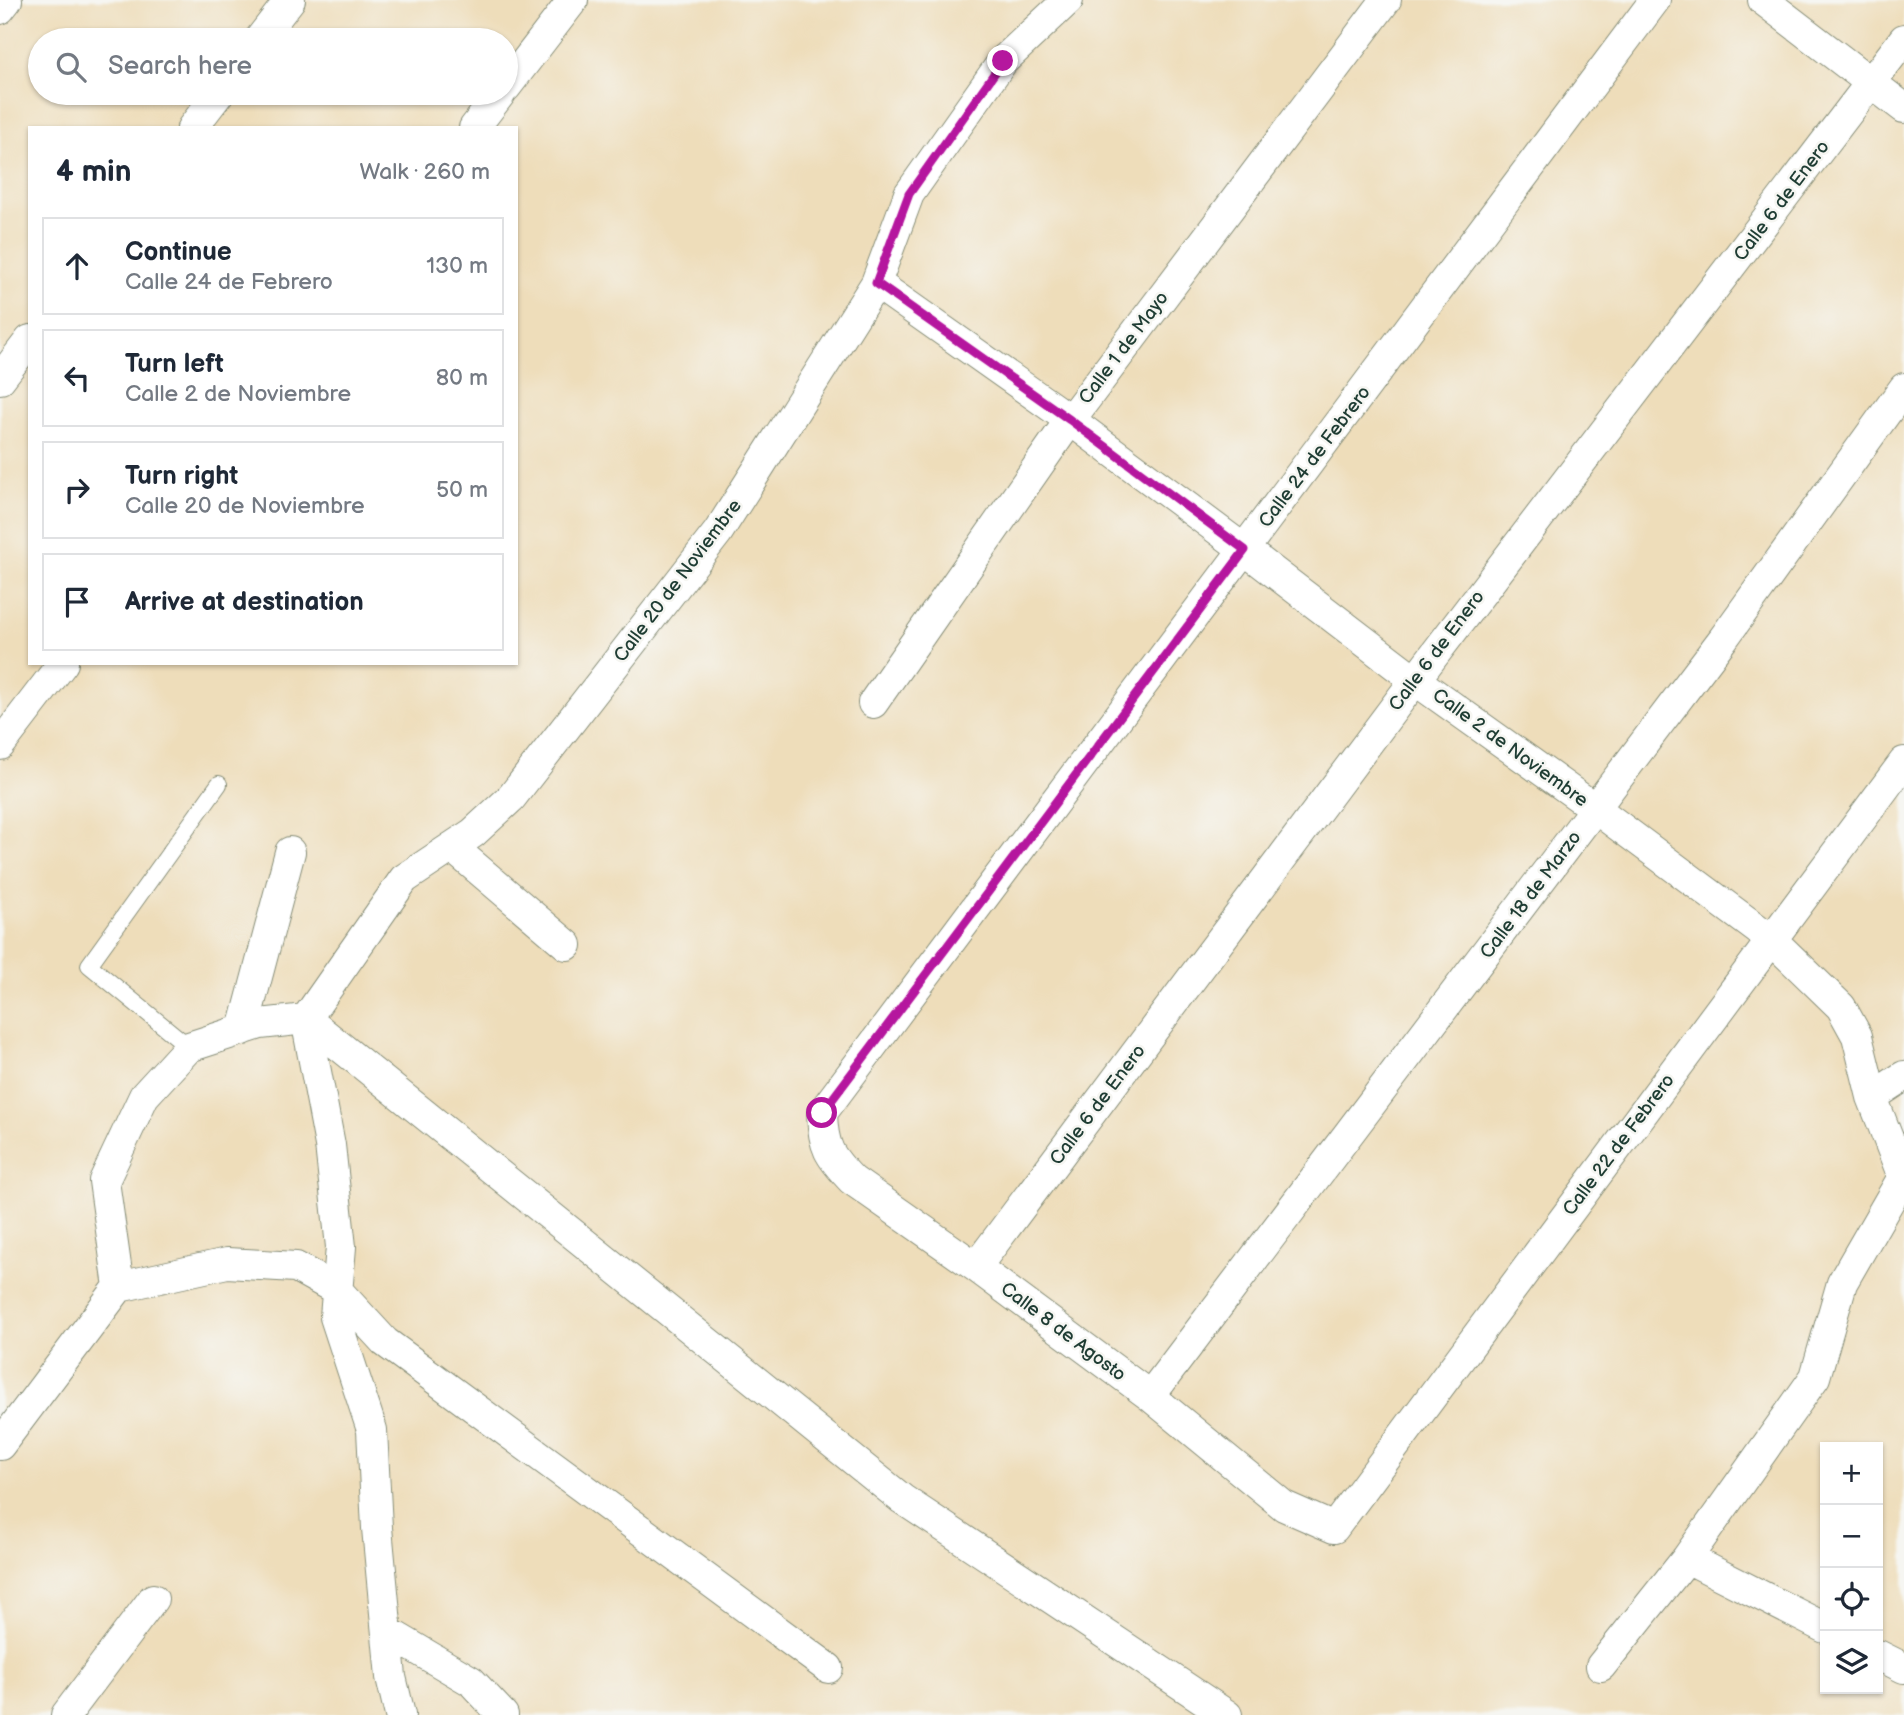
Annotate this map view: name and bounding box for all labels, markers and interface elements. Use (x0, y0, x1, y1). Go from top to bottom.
search box (28, 28, 518, 105)
route end (987, 45, 1018, 76)
icon: search (52, 48, 90, 86)
text: Search here (108, 51, 252, 82)
street label: Calle 6 de Enero (1729, 136, 1835, 266)
text: 4 min (56, 154, 131, 190)
text: Walk · 260 m (360, 158, 490, 186)
text: Continue (125, 237, 232, 268)
icon: ahead (58, 247, 96, 285)
text: 130 m (426, 252, 488, 280)
text: Calle 24 de Febrero (125, 268, 333, 296)
street label: Calle 1 de Mayo (1074, 287, 1174, 409)
text: Turn left (125, 349, 224, 380)
icon: left (58, 359, 96, 397)
text: 80 m (436, 364, 488, 392)
text: Calle 2 de Noviembre (125, 380, 351, 408)
street label: Calle 24 de Febrero (1254, 382, 1376, 532)
text: Turn right (125, 461, 238, 492)
icon: right (58, 471, 96, 509)
text: 50 m (436, 476, 488, 504)
text: Calle 20 de Noviembre (125, 492, 365, 520)
street label: Calle 20 de Noviembre (609, 495, 747, 667)
icon: arrive (58, 583, 96, 621)
street label: Calle 6 de Enero (1384, 586, 1490, 716)
text: Arrive at destination (125, 587, 364, 618)
street label: Calle 2 de Noviembre (1428, 684, 1592, 812)
street label: Calle 18 de Marzo (1476, 827, 1586, 963)
street label: Calle 6 de Enero (1045, 1040, 1151, 1170)
street label: Calle 22 de Febrero (1558, 1070, 1680, 1220)
route start (806, 1097, 837, 1128)
street label: Calle 8 de Agosto (996, 1277, 1130, 1387)
map controls (1820, 1442, 1883, 1694)
button: + (1820, 1442, 1883, 1505)
button: − (1820, 1505, 1883, 1568)
button: locate (1820, 1568, 1883, 1631)
button: layers (1820, 1631, 1883, 1694)

